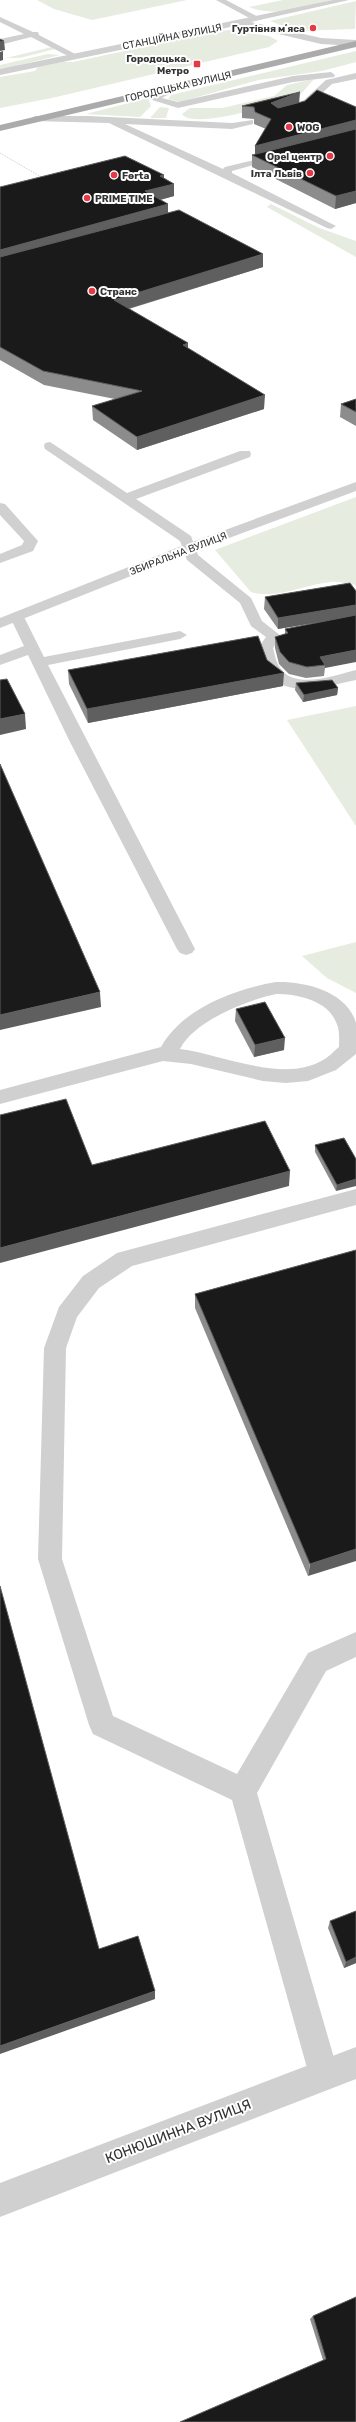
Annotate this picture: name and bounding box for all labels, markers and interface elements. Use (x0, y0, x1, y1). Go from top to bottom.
street label: СТАНЦІЙНА ВУЛИЦЯ (122, 21, 223, 52)
place label: Гуртівня мʼяса (232, 23, 305, 35)
marker: Гуртівня мʼяса (308, 23, 318, 33)
place label: Городоцька. Метро (126, 53, 189, 77)
marker: Городоцька. Метро (192, 59, 202, 69)
street label: ГОРОДОЦЬКА ВУЛИЦЯ (124, 69, 232, 105)
marker: WOG (284, 122, 294, 132)
place label: WOG (297, 122, 320, 134)
place label: Opel центр (267, 151, 322, 163)
marker: Opel центр (325, 151, 335, 161)
place label: Ілта Львів (251, 168, 302, 180)
marker: Ілта Львів (305, 168, 315, 178)
marker: Forta (109, 170, 119, 180)
place label: Forta (122, 170, 149, 182)
marker: PRIME TIME (82, 193, 92, 203)
place label: PRIME TIME (95, 193, 153, 205)
marker: Странс (87, 286, 97, 296)
place label: Странс (100, 286, 137, 298)
street label: ЗБИРАЛЬНА ВУЛИЦЯ (128, 530, 229, 578)
street label: КОНЮШИННА ВУЛИЦЯ (103, 2096, 253, 2167)

